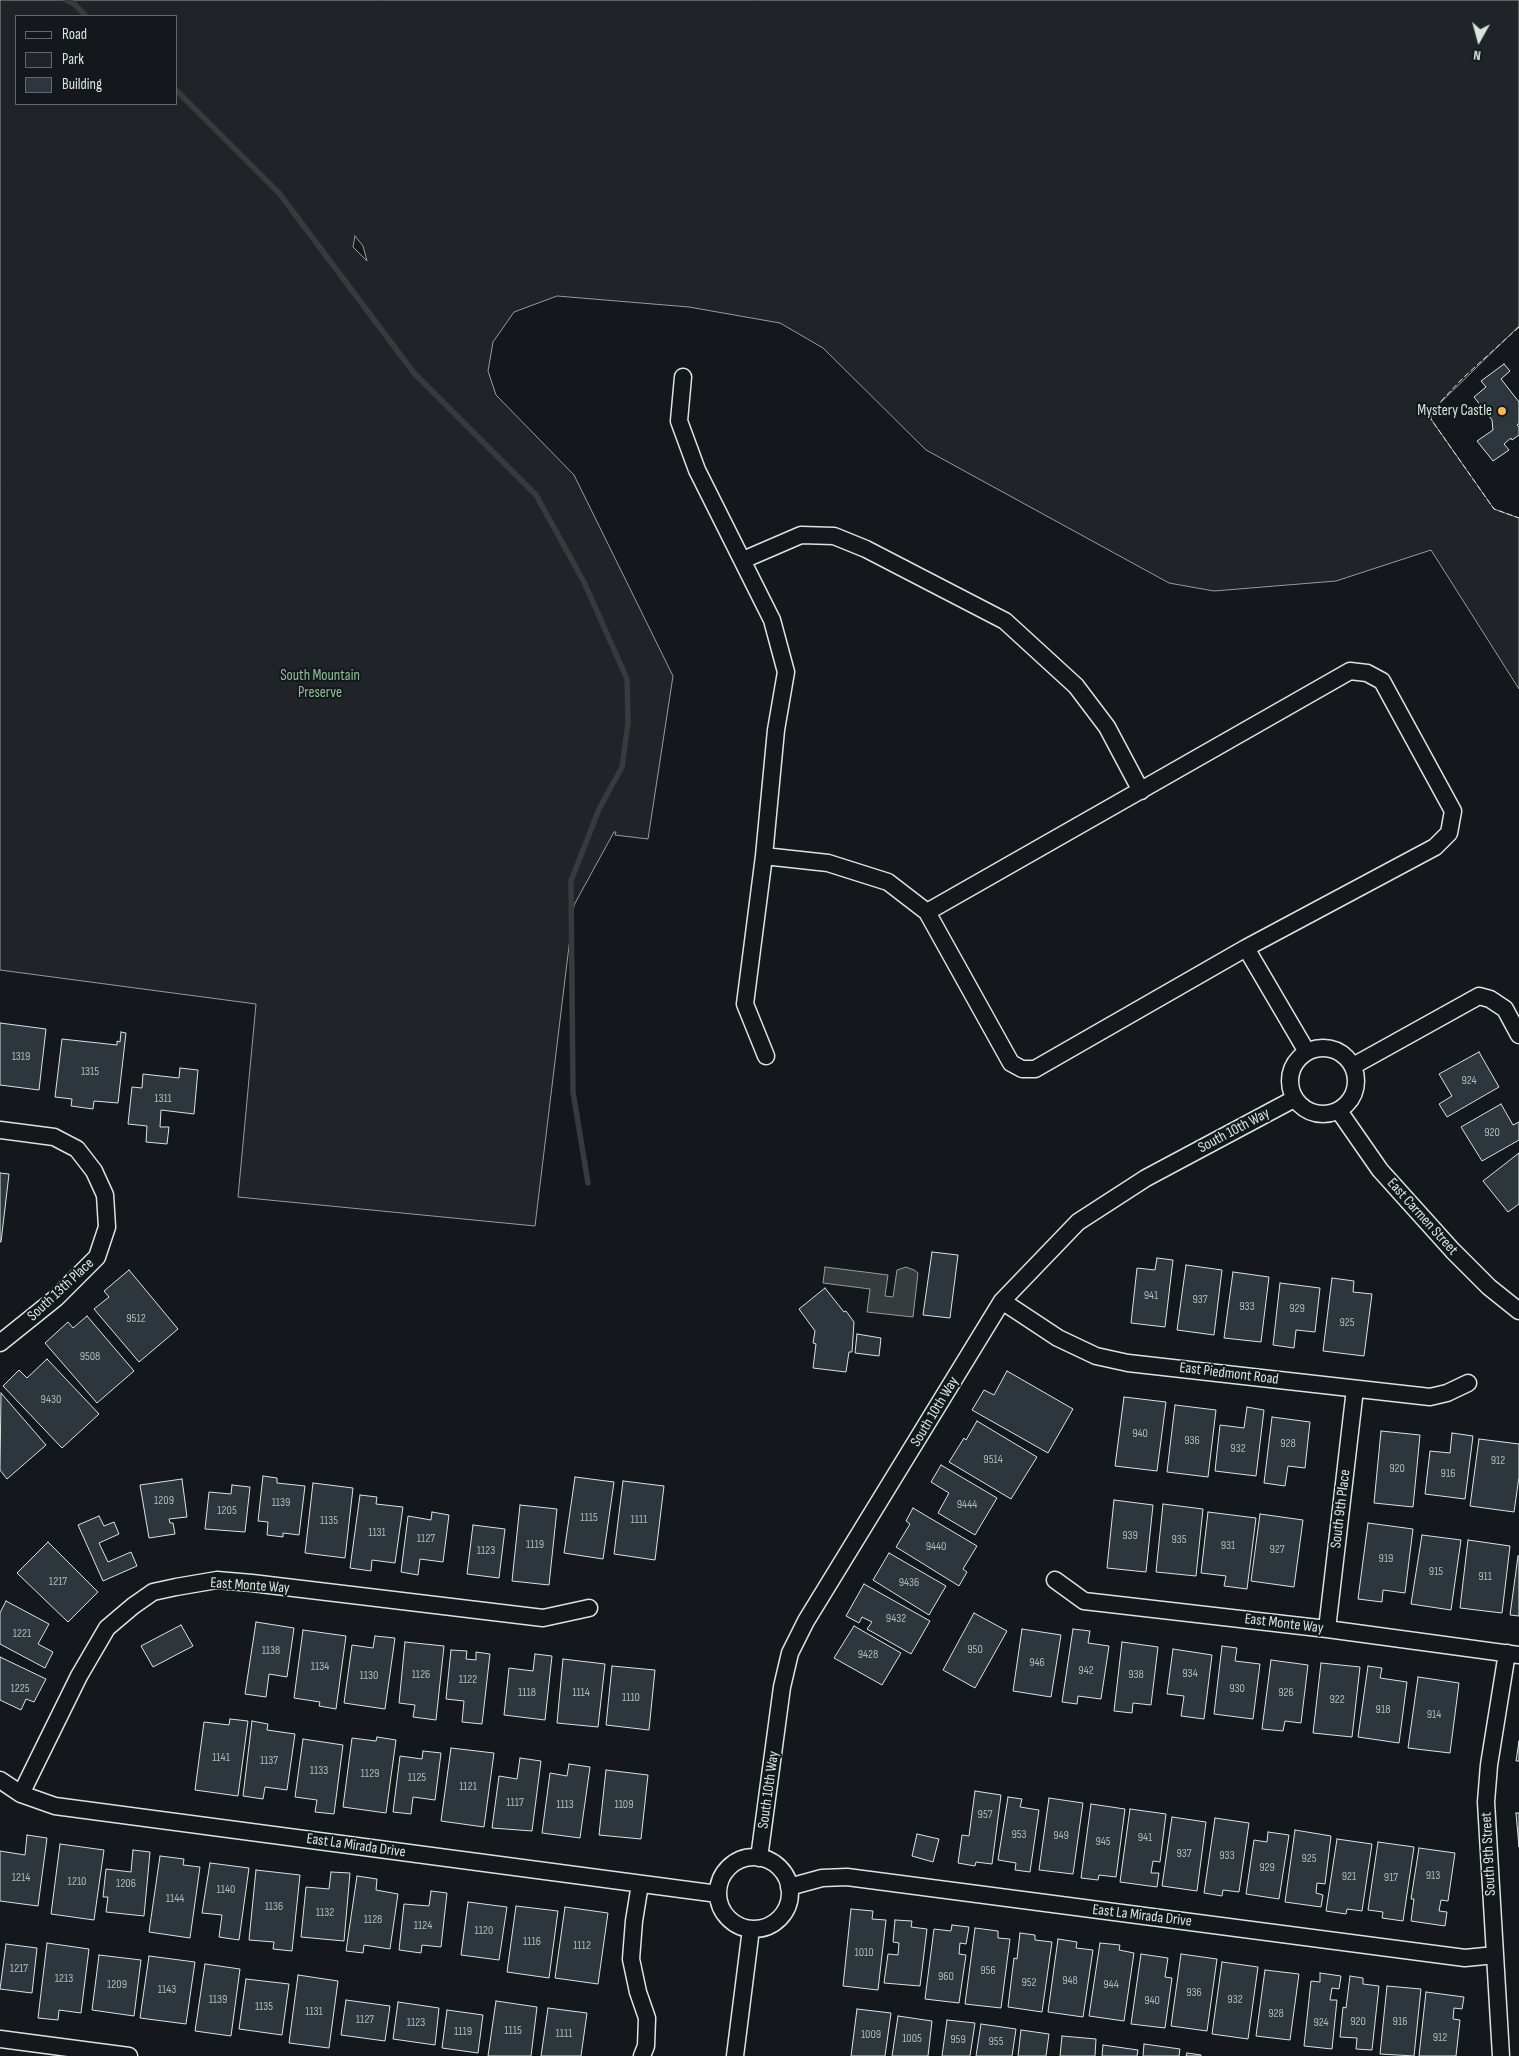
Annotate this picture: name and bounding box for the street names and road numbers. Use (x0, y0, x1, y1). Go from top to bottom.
street label: South 10th Way (1195, 1105, 1273, 1157)
street label: East Carmen Street (1383, 1175, 1461, 1259)
street label: South 13th Place (24, 1255, 98, 1325)
street label: East Piedmont Road (1178, 1359, 1280, 1389)
street label: South 10th Way (907, 1374, 963, 1450)
street label: South 9th Place (1327, 1469, 1355, 1549)
street label: East Monte Way (210, 1574, 290, 1598)
street label: East Monte Way (1243, 1610, 1325, 1638)
street label: South 10th Way (755, 1750, 783, 1830)
street label: South 9th Street (1478, 1812, 1500, 1896)
street label: East La Mirada Drive (305, 1830, 407, 1862)
street label: East La Mirada Drive (1091, 1901, 1193, 1931)

